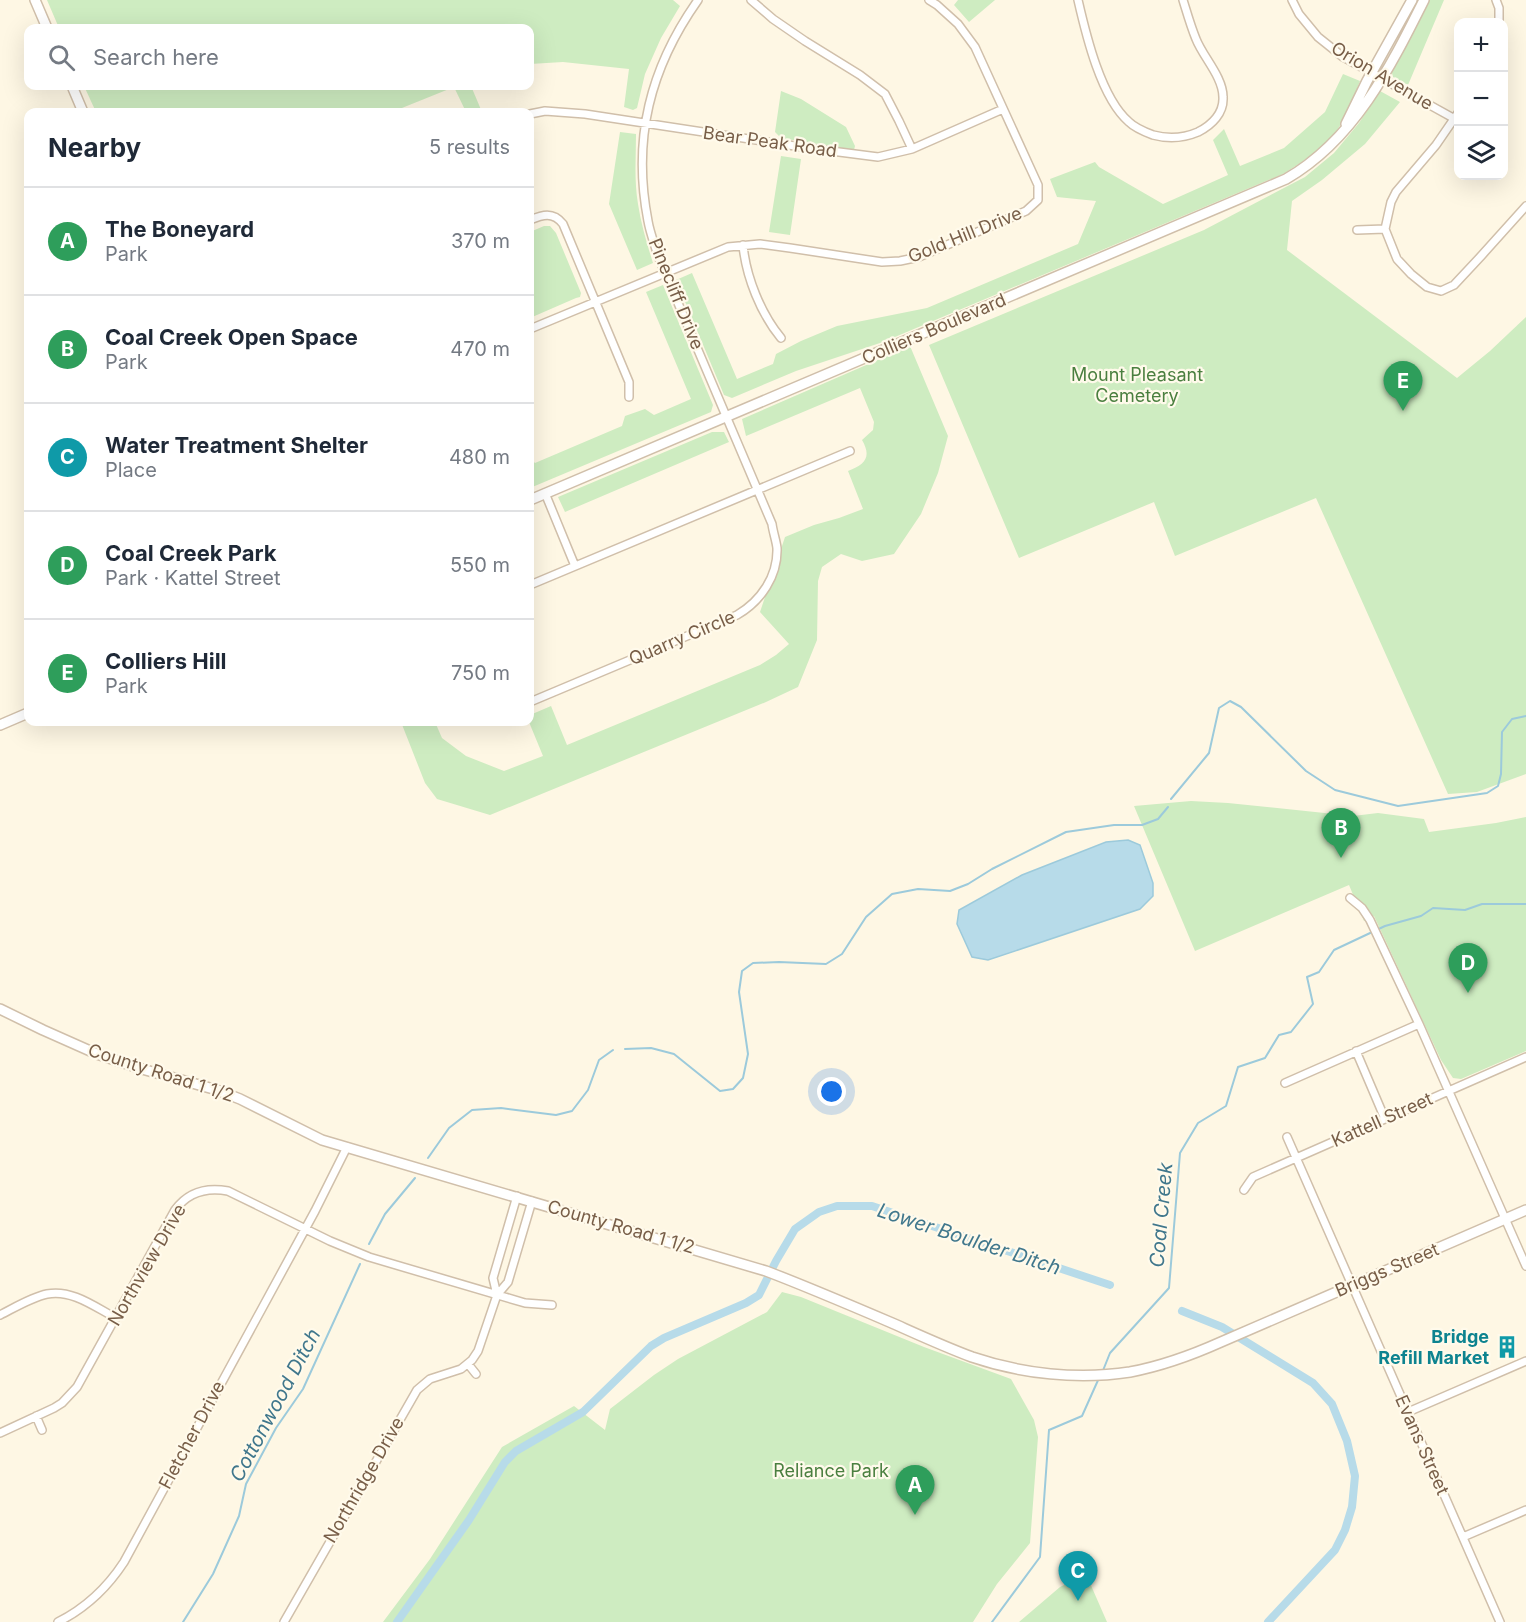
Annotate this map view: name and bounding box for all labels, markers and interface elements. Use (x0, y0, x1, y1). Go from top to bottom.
map controls (1454, 18, 1508, 180)
button: + (1454, 18, 1508, 72)
search box (24, 24, 534, 90)
street label: Orion Avenue (1328, 37, 1437, 114)
icon: search (45, 41, 78, 74)
text: Search here (93, 44, 219, 70)
button: − (1454, 72, 1508, 126)
street label: Bear Peak Road (702, 122, 838, 161)
button: layers (1454, 126, 1508, 180)
text: Nearby (48, 132, 141, 163)
text: 5 results (429, 135, 510, 159)
street label: Gold Hill Drive (905, 202, 1025, 267)
text: The Boneyard (105, 216, 254, 242)
text: A (60, 229, 75, 253)
text: 370 m (451, 229, 510, 253)
street label: Pinecliff Drive (645, 235, 708, 353)
text: Park (105, 242, 148, 266)
street label: Colliers Boulevard (859, 289, 1009, 368)
text: Coal Creek Open Space (105, 324, 358, 350)
text: B (61, 337, 74, 361)
text: 470 m (450, 337, 510, 361)
text: Park (105, 350, 148, 374)
pin: E (1384, 362, 1422, 411)
park label: Mount Pleasant Cemetery (1071, 364, 1203, 406)
text: Water Treatment Shelter (105, 432, 368, 458)
text: C (60, 445, 75, 469)
text: 480 m (449, 445, 510, 469)
text: Place (105, 458, 157, 482)
text: Coal Creek Park (105, 540, 277, 566)
text: D (60, 553, 75, 577)
text: 550 m (450, 553, 510, 577)
text: Park · Kattel Street (105, 566, 280, 590)
street label: Quarry Circle (626, 606, 738, 669)
text: Colliers Hill (105, 648, 227, 674)
text: E (61, 661, 74, 685)
text: 750 m (451, 661, 510, 685)
text: Park (105, 674, 148, 698)
pin: B (1322, 808, 1360, 858)
pin: D (1448, 944, 1488, 993)
street label: County Road 1 1/2 (85, 1039, 237, 1106)
your location (817, 1077, 846, 1106)
street label: Kattell Street (1328, 1088, 1436, 1151)
water label: Coal Creek (1144, 1161, 1178, 1268)
street label: County Road 1 1/2 (545, 1195, 697, 1258)
water label: Lower Boulder Ditch (874, 1198, 1064, 1280)
street label: Northview Drive (103, 1200, 190, 1329)
street label: Briggs Street (1332, 1238, 1442, 1301)
water label: Cottonwood Ditch (225, 1324, 325, 1486)
place label: Bridge Refill Market (1378, 1326, 1489, 1368)
building icon: Bridge Refill Market (1494, 1334, 1520, 1360)
street label: Fletcher Drive (154, 1377, 229, 1492)
street label: Evans Street (1391, 1392, 1454, 1498)
street label: Northridge Drive (319, 1413, 408, 1546)
park label: Reliance Park (773, 1460, 889, 1481)
pin: A (896, 1466, 934, 1515)
pin: C (1058, 1552, 1098, 1601)

